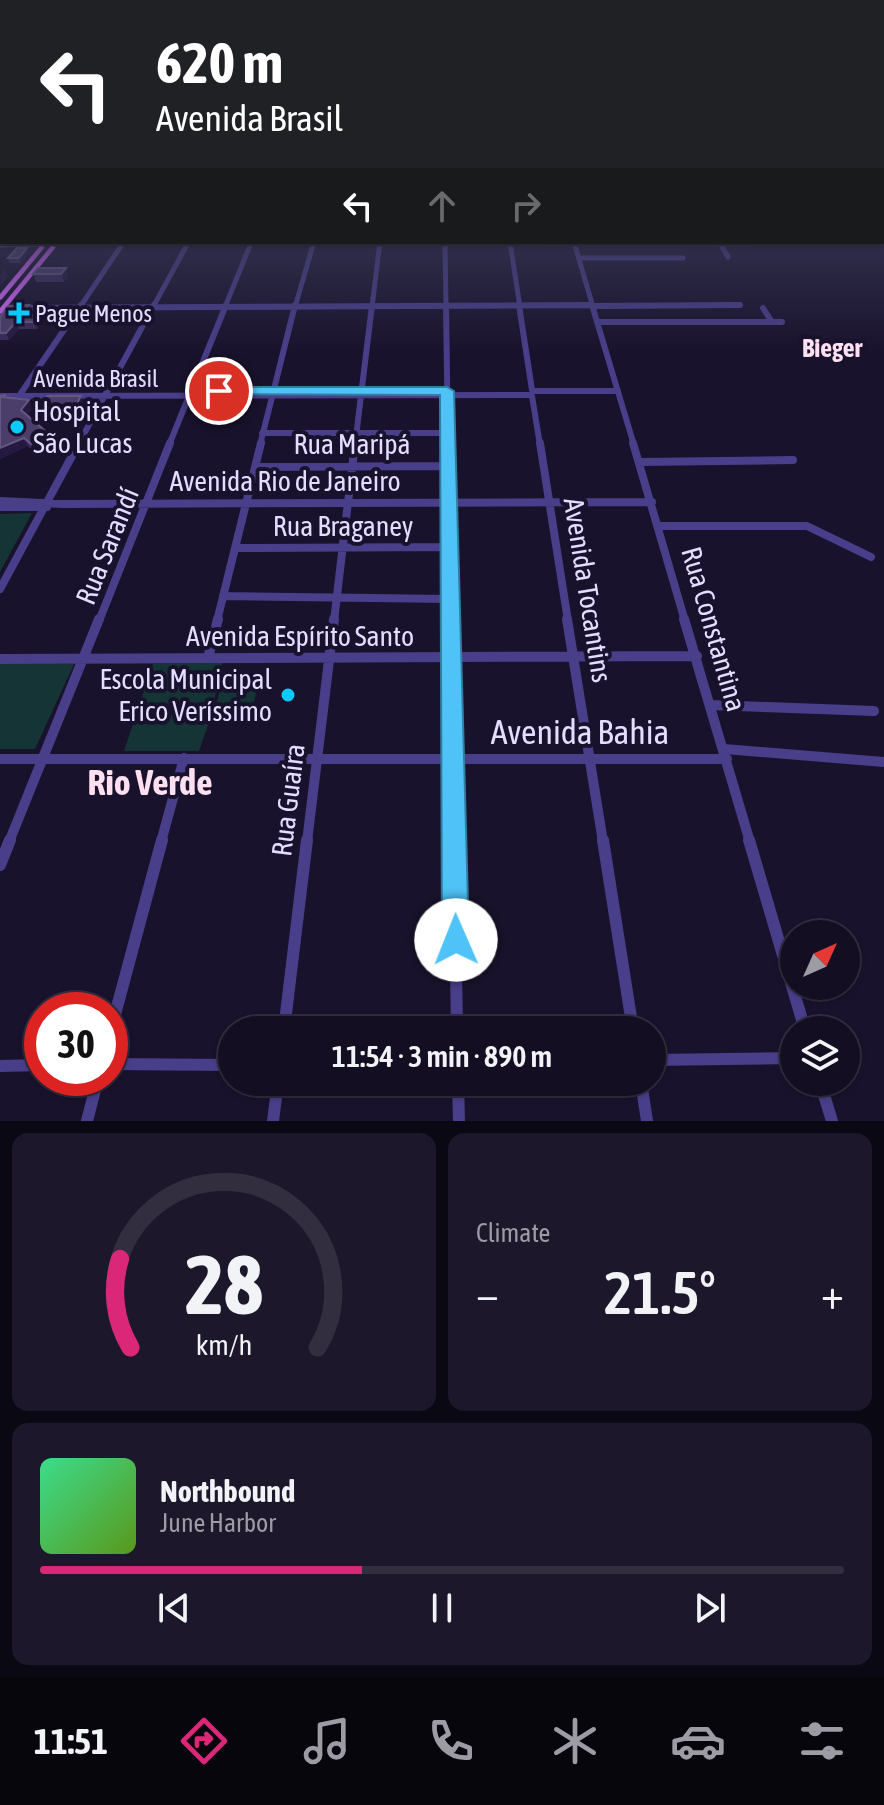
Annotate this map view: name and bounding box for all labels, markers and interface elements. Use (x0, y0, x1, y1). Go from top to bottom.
text: 620 m (156, 31, 283, 95)
icon: left (24, 32, 128, 136)
text: Avenida Brasil (156, 97, 343, 139)
icon: left (336, 184, 380, 228)
icon: ahead (420, 184, 464, 228)
icon: right (504, 184, 548, 228)
place label: Pague Menos (35, 300, 152, 327)
marker: Pague Menos (10, 304, 28, 322)
district label: Bieger (802, 333, 863, 363)
pin (185, 357, 253, 425)
street label: Avenida Brasil (34, 365, 159, 392)
icon: arrive (197, 369, 241, 413)
place label: Hospital São Lucas (33, 395, 132, 459)
marker: Hospital São Lucas (8, 418, 26, 436)
street label: Rua Maripá (293, 428, 411, 460)
street label: Avenida Rio de Janeiro (169, 465, 401, 497)
street label: Rua Sarandí (69, 483, 145, 609)
street label: Avenida Tocantins (558, 495, 618, 685)
street label: Rua Braganey (273, 510, 413, 542)
street label: Rua Constantina (675, 543, 753, 715)
street label: Avenida Espírito Santo (186, 620, 414, 652)
place label: Escola Municipal Erico Veríssimo (100, 663, 273, 727)
marker: Escola Municipal Erico Veríssimo (279, 686, 297, 704)
street label: Avenida Bahia (491, 712, 669, 751)
street label: Rua Guaíra (265, 742, 311, 858)
district label: Rio Verde (87, 761, 213, 803)
position arrow (414, 898, 498, 982)
north arrow (780, 920, 860, 1000)
map controls (780, 920, 860, 1096)
speed limit sign: 30 (24, 992, 128, 1096)
button: layers (780, 1016, 860, 1096)
text: 11:54 · 3 min · 890 m (332, 1039, 552, 1073)
text: Climate (476, 1218, 550, 1248)
text: 28 (185, 1236, 263, 1332)
text: 21.5° (604, 1258, 716, 1327)
text: − (476, 1268, 499, 1318)
text: + (821, 1268, 844, 1318)
text: km/h (196, 1328, 252, 1361)
text: Northbound (160, 1474, 295, 1508)
text: June Harbor (160, 1508, 276, 1538)
icon: previous (152, 1586, 196, 1630)
icon: pause (420, 1586, 464, 1630)
icon: next (688, 1586, 732, 1630)
icon: directions (176, 1713, 232, 1769)
icon: music (299, 1713, 355, 1769)
icon: phone (423, 1713, 479, 1769)
icon: climate (547, 1713, 603, 1769)
icon: car (670, 1713, 726, 1769)
icon: filters (794, 1713, 850, 1769)
text: 11:51 (34, 1720, 108, 1762)

